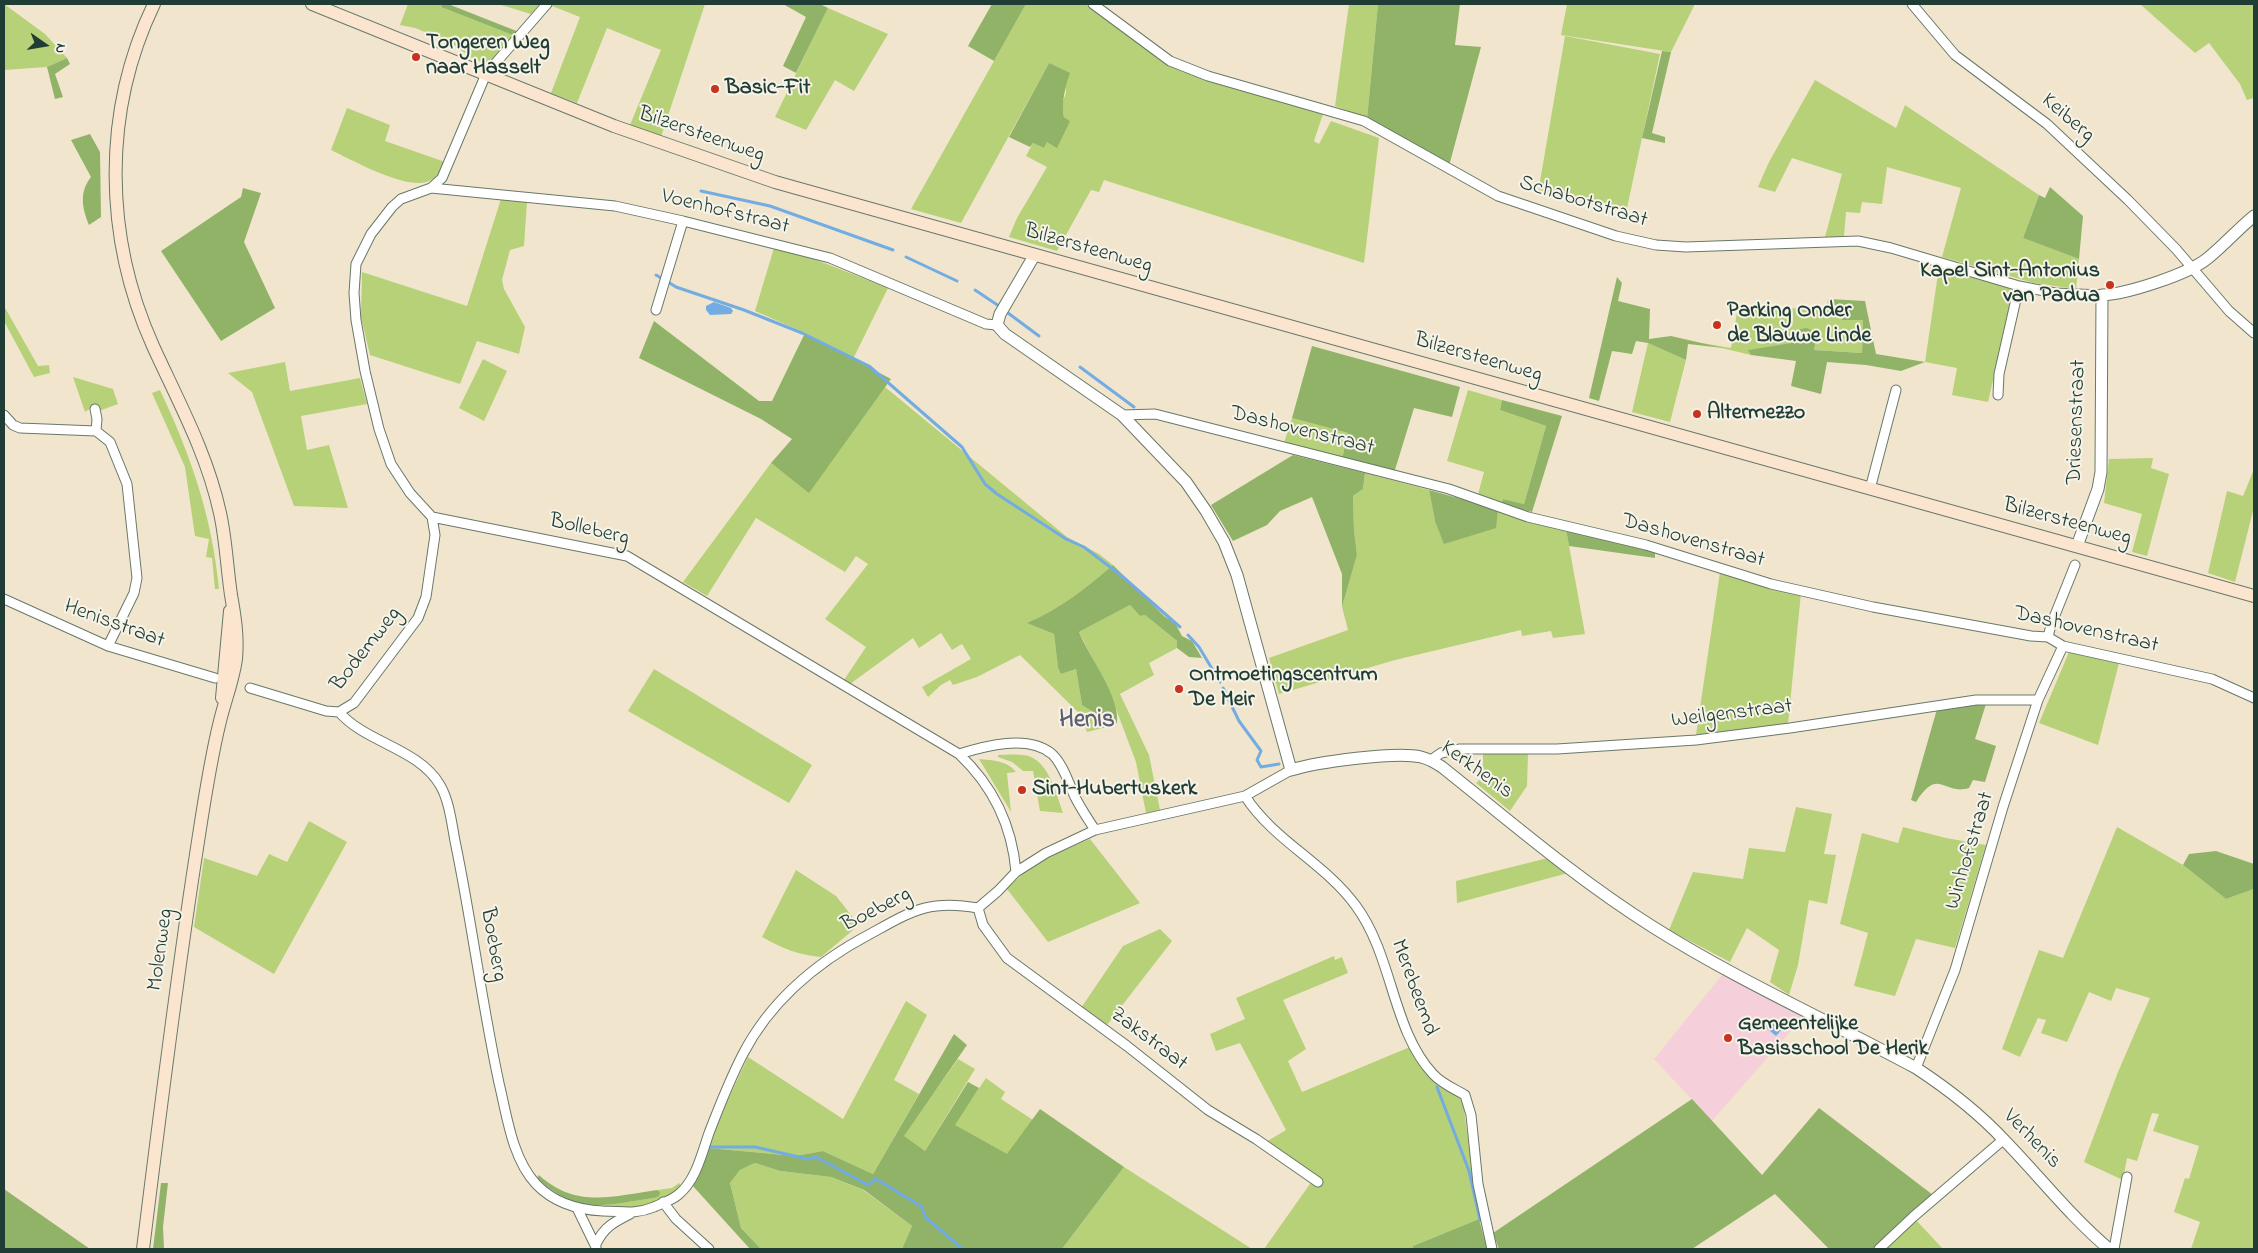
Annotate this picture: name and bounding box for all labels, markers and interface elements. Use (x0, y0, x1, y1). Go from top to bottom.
north arrow (20, 20, 70, 70)
place label: Tongeren Weg naar Hasselt (426, 31, 550, 82)
text: N (49, 42, 71, 55)
marker: Tongeren Weg naar Hasselt (410, 51, 422, 63)
place label: Basic-Fit (725, 76, 810, 102)
marker: Basic-Fit (709, 83, 721, 95)
street label: Keiberg (2035, 88, 2099, 150)
street label: Bilzersteenweg (634, 102, 768, 170)
street label: Schabotstraat (1515, 171, 1651, 235)
street label: Voenhofstraat (658, 184, 792, 242)
street label: Bilzersteenweg (1021, 219, 1155, 281)
place label: Kapel Sint-Antonius van Padua (1920, 259, 2100, 310)
marker: Kapel Sint-Antonius van Padua (2104, 279, 2116, 291)
place label: Parking Onder de Blauwe Linde (1727, 299, 1871, 350)
marker: Parking Onder de Blauwe Linde (1711, 319, 1723, 331)
street label: Bilzersteenweg (1411, 328, 1545, 390)
street label: Driesenstraat (2063, 359, 2093, 485)
street label: Dashovenstraat (1227, 401, 1377, 463)
place label: Altermezzo (1707, 401, 1805, 427)
marker: Altermezzo (1691, 408, 1703, 420)
street label: Bilzersteenweg (2000, 493, 2134, 553)
street label: Bolleberg (547, 509, 631, 553)
street label: Dashovenstraat (1618, 509, 1768, 575)
street label: Henisstraat (60, 595, 168, 655)
street label: Dashovenstraat (2011, 602, 2161, 660)
street label: Bodemweg (326, 603, 408, 697)
place label: Ontmoetingscentrum De Meir (1189, 663, 1378, 714)
marker: Ontmoetingscentrum De Meir (1173, 683, 1185, 695)
street label: Weilgenstraat (1670, 694, 1794, 736)
district label: Henis (1059, 707, 1115, 737)
street label: Kerkhenis (1435, 736, 1517, 806)
place label: Sint-Hubertuskerk (1032, 777, 1197, 803)
marker: Sint-Hubertuskerk (1016, 784, 1028, 796)
street label: Winhofstraat (1941, 789, 2001, 913)
street label: Boeberg (838, 882, 916, 940)
street label: Boeberg (473, 906, 511, 984)
street label: Molenweg (143, 907, 181, 993)
street label: Merebeemd (1383, 936, 1443, 1040)
street label: Zakstraat (1104, 1002, 1192, 1078)
place label: Gemeentelijke Basisschool De Herik (1738, 1012, 1928, 1064)
marker: Gemeentelijke Basisschool De Herik (1722, 1032, 1734, 1044)
street label: Verhenis (1996, 1104, 2066, 1176)

